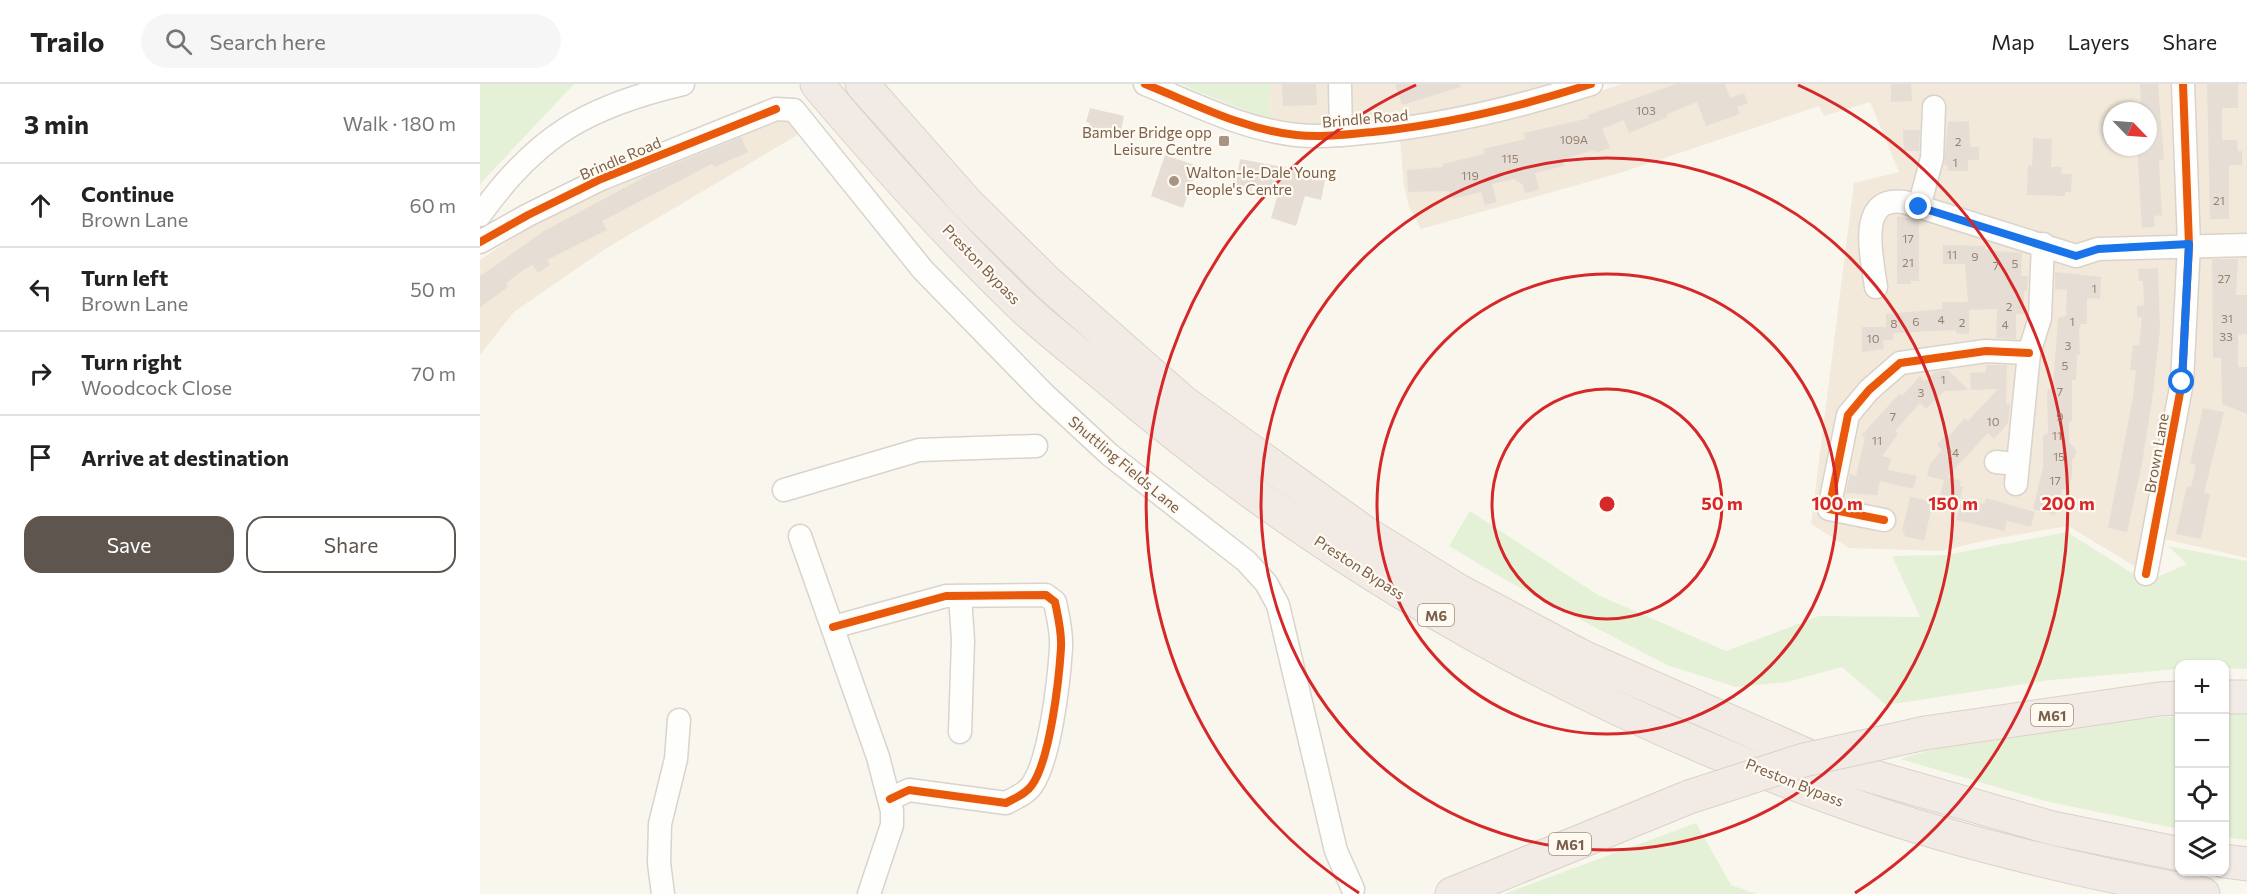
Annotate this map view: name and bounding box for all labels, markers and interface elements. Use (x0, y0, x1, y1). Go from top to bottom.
search box (141, 14, 561, 68)
text: Trailo (30, 24, 105, 58)
icon: search (162, 25, 195, 58)
text: Search here (210, 28, 326, 55)
text: Map (1991, 29, 2035, 54)
text: Layers (2068, 29, 2130, 54)
text: Share (2163, 29, 2217, 54)
north arrow (2103, 102, 2157, 156)
house number: 103 (1636, 103, 1656, 117)
street label: Brindle Road (1321, 105, 1409, 131)
text: 3 min (24, 108, 89, 139)
text: Walk · 180 m (343, 111, 456, 135)
place label: Bamber Bridge opp Leisure Centre (1082, 123, 1212, 158)
house number: 109A (1560, 132, 1588, 146)
street label: Brindle Road (577, 133, 663, 183)
marker: Bamber Bridge opp Leisure Centre (1217, 134, 1231, 148)
house number: 2 (1955, 134, 1962, 148)
house number: 115 (1501, 151, 1519, 165)
house number: 1 (1952, 155, 1958, 169)
place label: Walton-le-Dale Young People's Centre (1186, 163, 1336, 198)
house number: 119 (1461, 168, 1479, 182)
marker: Walton-le-Dale Young People's Centre (1167, 174, 1181, 188)
text: Continue (81, 180, 174, 207)
icon: ahead (24, 189, 57, 222)
text: 60 m (410, 193, 456, 217)
route end (1905, 193, 1931, 219)
house number: 21 (2213, 193, 2225, 207)
text: Brown Lane (81, 207, 188, 231)
street label: Preston Bypass (939, 220, 1025, 308)
house number: 17 (1902, 231, 1914, 245)
house number: 11 (1947, 247, 1957, 261)
house number: 9 (1971, 249, 1979, 263)
house number: 21 (1902, 255, 1914, 269)
house number: 5 (2012, 256, 2019, 270)
house number: 7 (1993, 258, 1999, 272)
text: Turn left (81, 264, 168, 291)
house number: 27 (2218, 271, 2230, 285)
icon: left (24, 273, 57, 306)
text: 50 m (410, 277, 456, 301)
house number: 1 (2091, 281, 2097, 295)
text: Brown Lane (81, 291, 188, 315)
house number: 2 (2006, 299, 2013, 313)
house number: 31 (2221, 311, 2233, 325)
house number: 4 (1937, 312, 1945, 326)
house number: 6 (1912, 314, 1920, 328)
house number: 1 (2069, 314, 2075, 328)
house number: 2 (1959, 315, 1966, 329)
house number: 8 (1890, 316, 1898, 330)
house number: 4 (2001, 317, 2009, 331)
house number: 33 (2219, 329, 2233, 343)
house number: 10 (1867, 331, 1880, 345)
house number: 3 (2065, 338, 2072, 352)
text: Turn right (81, 348, 182, 375)
icon: right (24, 357, 57, 390)
house number: 5 (2062, 358, 2069, 372)
text: 70 m (411, 361, 456, 385)
route start (2168, 368, 2194, 394)
house number: 1 (1940, 372, 1946, 386)
text: Woodcock Close (81, 375, 232, 399)
house number: 7 (2057, 384, 2063, 398)
house number: 3 (1918, 385, 1925, 399)
house number: 7 (1890, 409, 1896, 423)
house number: 9 (2056, 409, 2064, 423)
street label: Shuttling Fields Lane (1065, 412, 1185, 516)
street label: Brown Lane (2140, 412, 2172, 494)
house number: 10 (1987, 414, 2000, 428)
house number: 11 (2052, 428, 2062, 442)
house number: 11 (1872, 433, 1882, 447)
icon: arrive (24, 441, 57, 474)
text: Arrive at destination (81, 444, 289, 471)
house number: 14 (1947, 445, 1959, 459)
house number: 15 (2053, 449, 2065, 463)
house number: 17 (2049, 473, 2061, 487)
text: 50 m (1701, 492, 1743, 514)
text: 100 m (1811, 492, 1863, 514)
text: 150 m (1928, 492, 1978, 514)
text: 200 m (2041, 492, 2095, 514)
centre of rings (1597, 494, 1617, 514)
button: Save (24, 516, 234, 573)
button: Share (246, 516, 456, 573)
street label: Preston Bypass (1311, 531, 1409, 603)
road number: M6 (1418, 604, 1454, 626)
map controls (2175, 660, 2229, 876)
button: + (2175, 660, 2229, 714)
road number: M61 (2031, 704, 2073, 726)
button: − (2175, 714, 2229, 768)
street label: Preston Bypass (1743, 754, 1847, 810)
button: locate (2175, 768, 2229, 822)
button: layers (2175, 822, 2229, 876)
road number: M61 (1549, 833, 1591, 855)

